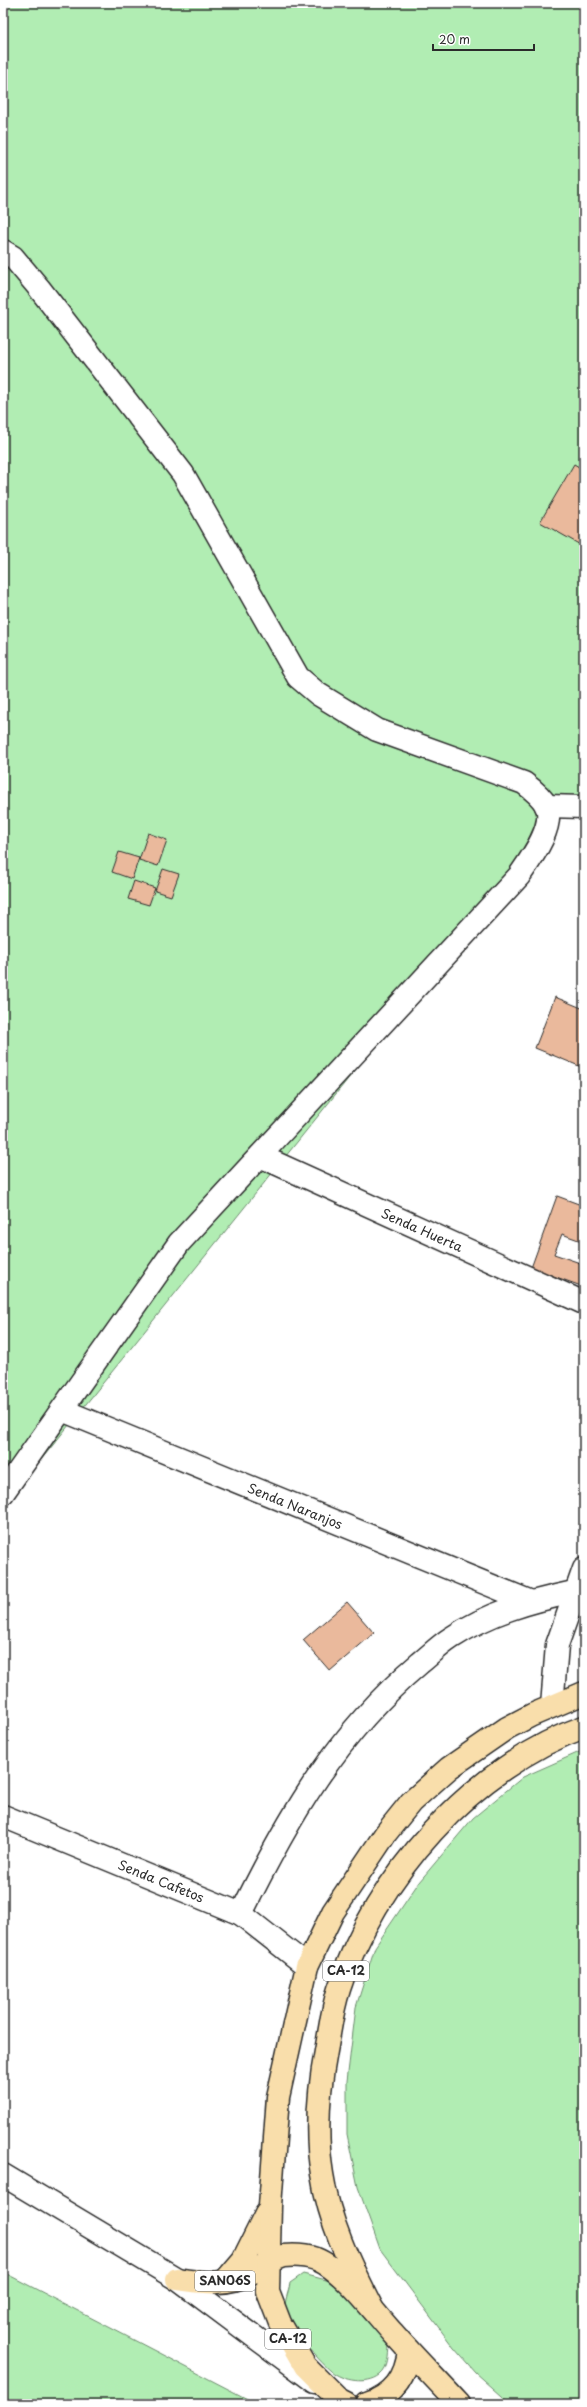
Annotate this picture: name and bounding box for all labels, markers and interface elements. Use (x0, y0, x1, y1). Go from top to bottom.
scale bar (433, 26, 534, 52)
text: 20 m (439, 30, 470, 48)
street label: Senda Huerta (378, 1203, 467, 1256)
street label: Senda Naranjos (245, 1478, 346, 1533)
street label: Senda Cafetos (115, 1855, 207, 1906)
road number: CA-12 (323, 1961, 369, 1981)
road number: SAN06S (195, 2271, 255, 2291)
road number: CA-12 (265, 2329, 311, 2349)

